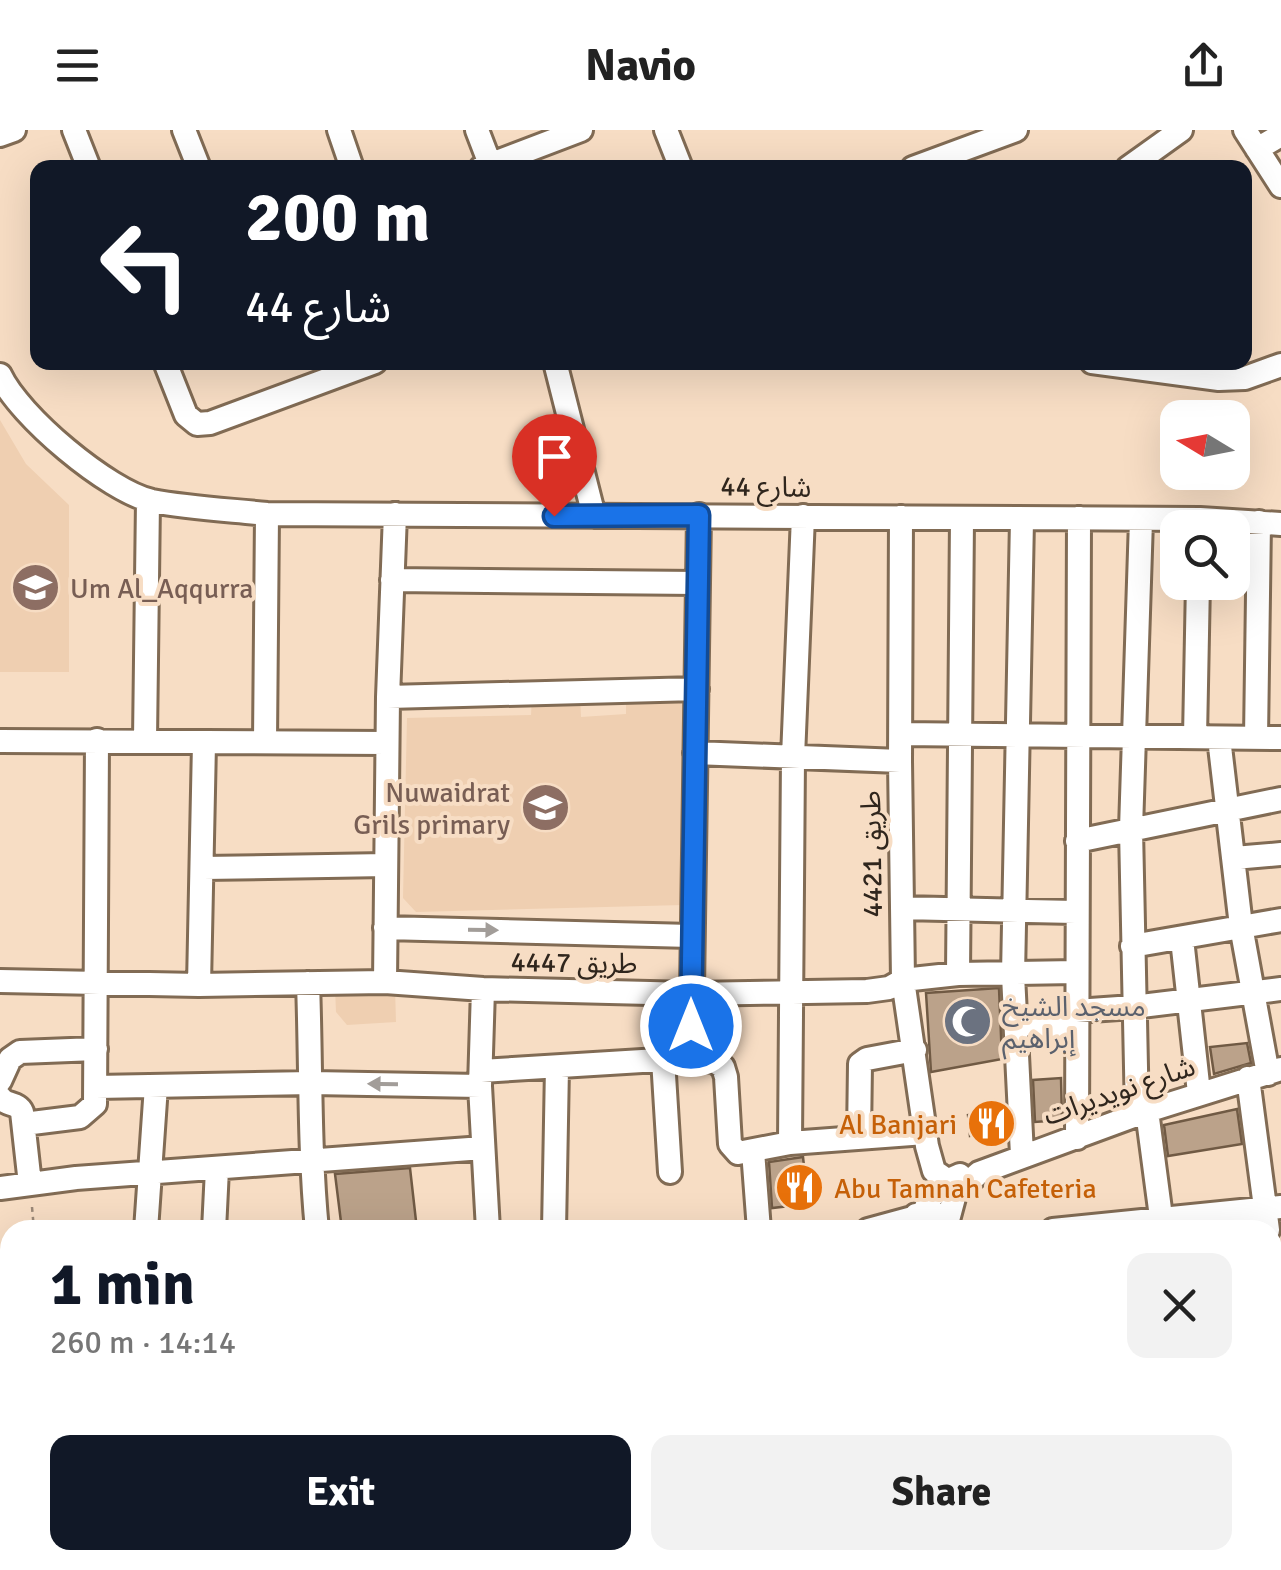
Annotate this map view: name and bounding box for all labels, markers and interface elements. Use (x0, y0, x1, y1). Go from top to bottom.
icon: menu (50, 38, 105, 93)
text: Navio (585, 38, 696, 93)
icon: share (1176, 38, 1231, 93)
text: 200 m (245, 174, 430, 260)
icon: left (80, 200, 210, 330)
text: شارع 44 (245, 280, 391, 335)
north arrow (1160, 400, 1250, 490)
map controls (1160, 400, 1250, 600)
pin (512, 414, 597, 517)
icon: arrive (527, 429, 582, 484)
street label: شارع 44 (720, 469, 812, 508)
button: search (1160, 510, 1250, 600)
school or university icon: Um Al_Aqqurra (9, 562, 61, 614)
place label: Um Al_Aqqurra (70, 572, 254, 606)
place label: Nuwaidrat Grils primary (353, 776, 510, 842)
school or university icon: Nuwaidrat Grils primary (519, 782, 571, 834)
street label: طريق 4421 (854, 790, 890, 918)
one-way arrow (467, 923, 499, 939)
street label: طريق 4447 (510, 945, 638, 981)
position arrow (639, 974, 743, 1078)
place label: مسجد الشيخ إبراهيم (1002, 990, 1146, 1060)
mosque icon: مسجد الشيخ إبراهيم (941, 996, 993, 1048)
street label: شارع نويديرات (1039, 1049, 1201, 1136)
one-way arrow (366, 1076, 398, 1092)
restaurant icon: Al Banjari (966, 1098, 1018, 1150)
place label: Al Banjari (839, 1108, 957, 1142)
restaurant icon: Abu Tamnah Cafeteria (773, 1162, 825, 1214)
place label: Abu Tamnah Cafeteria (834, 1172, 1097, 1206)
text: 1 min (50, 1248, 195, 1322)
button: close (1127, 1253, 1232, 1358)
text: 260 m · 14:14 (50, 1323, 236, 1362)
button: Exit (50, 1435, 631, 1550)
button: Share (651, 1435, 1232, 1550)

